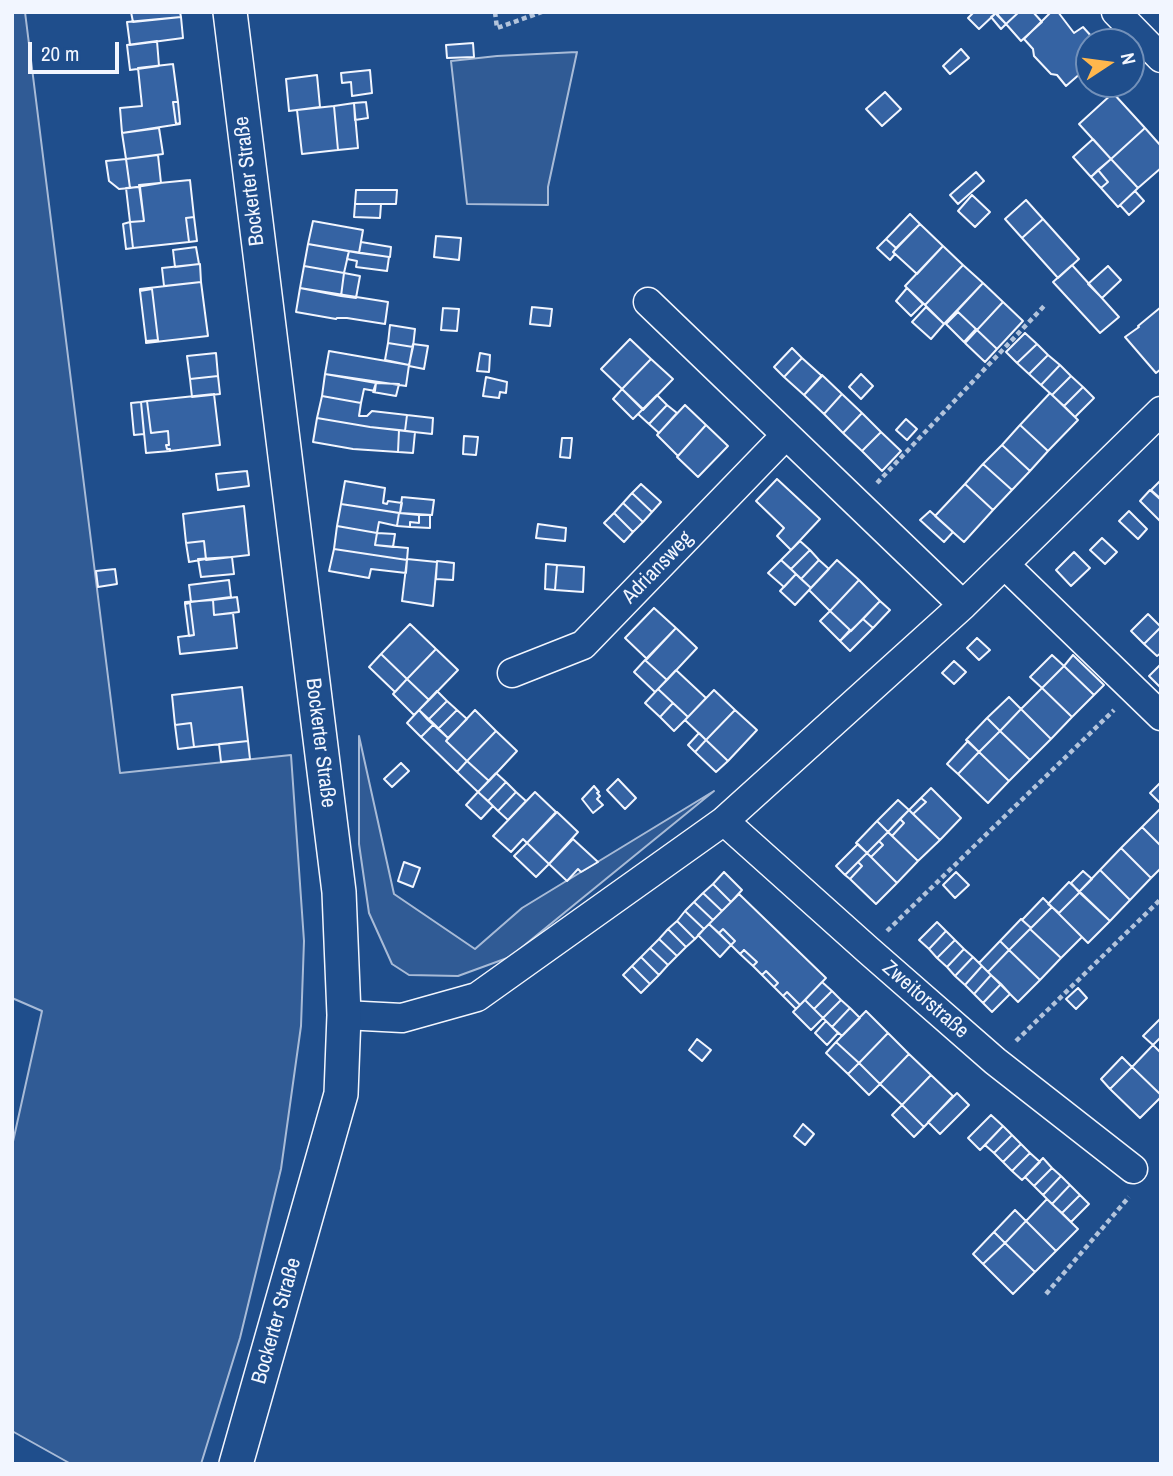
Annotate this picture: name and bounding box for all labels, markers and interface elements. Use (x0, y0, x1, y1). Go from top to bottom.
scale bar (32, 28, 122, 72)
north arrow (1075, 28, 1145, 98)
text: 20 m (41, 39, 79, 68)
text: N (1115, 50, 1142, 67)
street label: Bockerter Straße (230, 115, 270, 247)
street label: Adriansweg (617, 527, 699, 609)
street label: Bockerter Straße (300, 677, 340, 809)
street label: Zweitorstraße (877, 956, 973, 1044)
street label: Bockerter Straße (247, 1255, 307, 1387)

